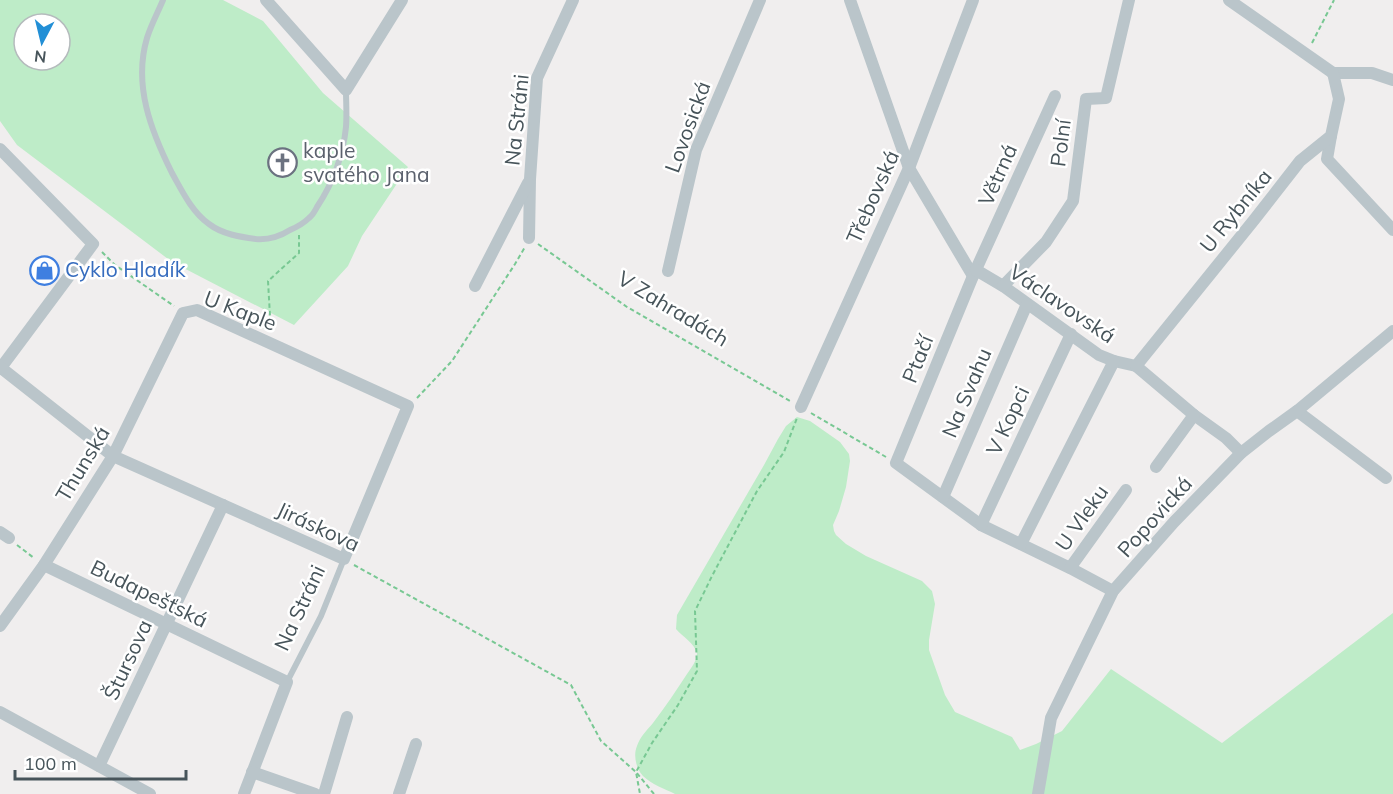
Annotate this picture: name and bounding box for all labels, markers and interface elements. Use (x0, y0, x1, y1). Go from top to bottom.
north arrow (12, 12, 72, 72)
text: N (33, 46, 47, 68)
street label: Na Stráni (498, 73, 534, 167)
street label: Lovosická (659, 77, 716, 176)
street label: Polní (1044, 117, 1076, 168)
place label: kaple svatého Jana (303, 137, 430, 187)
street label: Větrná (972, 140, 1022, 209)
street label: Třebovská (840, 146, 904, 247)
church icon: kaple svatého Jana (266, 147, 298, 179)
street label: U Rybníka (1194, 163, 1277, 257)
shop icon: Cyklo Hladík (28, 254, 60, 286)
place label: Cyklo Hladík (65, 256, 186, 282)
street label: Václavovská (1004, 258, 1121, 348)
street label: V Zahradách (613, 265, 734, 352)
street label: U Kaple (200, 284, 280, 336)
street label: Ptačí (896, 330, 939, 386)
street label: Na Svahu (936, 344, 997, 441)
street label: V Kopci (980, 382, 1034, 459)
street label: Thunská (50, 421, 115, 506)
street label: Popovická (1111, 471, 1197, 562)
street label: U Vleku (1049, 479, 1113, 556)
street label: Jiráskova (273, 496, 364, 557)
street label: Budapešťská (87, 554, 212, 633)
street label: Na Stráni (268, 561, 330, 655)
street label: Štursova (97, 615, 157, 704)
scale bar (15, 743, 186, 781)
text: 100 m (24, 752, 77, 775)

